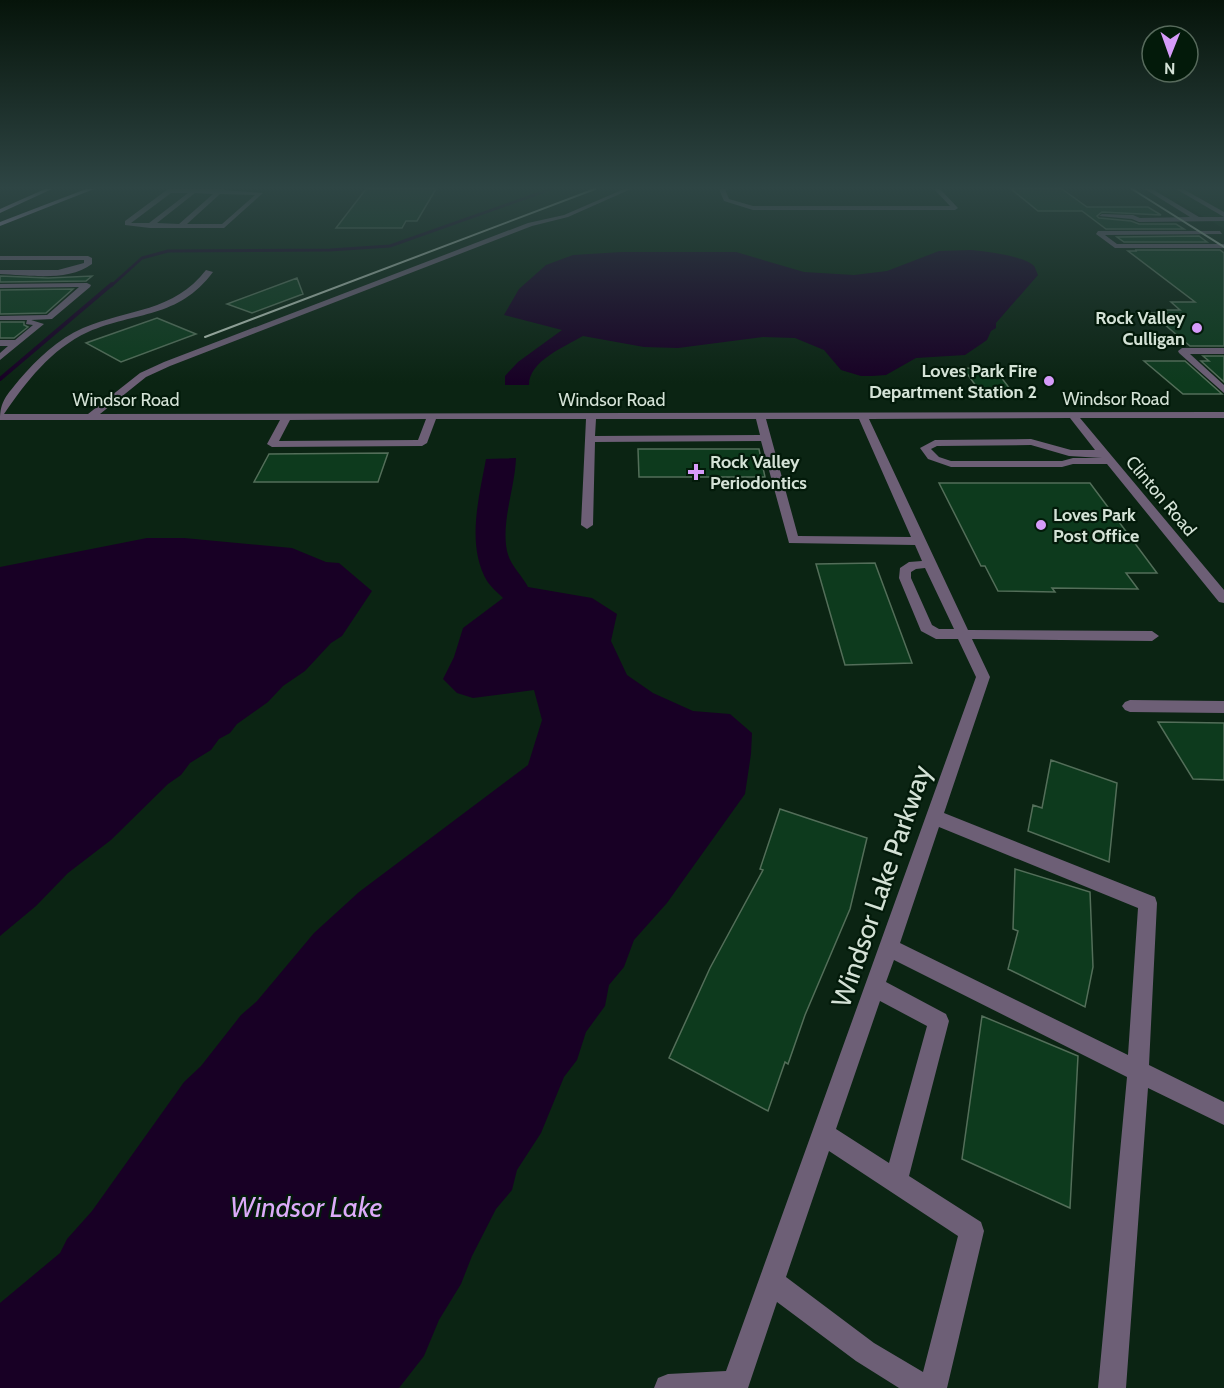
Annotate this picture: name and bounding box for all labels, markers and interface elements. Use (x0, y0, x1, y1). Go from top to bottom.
north arrow (1140, 24, 1200, 84)
text: N (1164, 59, 1176, 78)
place label: Rock Valley Culligan (1095, 307, 1185, 350)
marker: Rock Valley Culligan (1190, 321, 1204, 335)
place label: Loves Park Fire Department Station 2 (869, 360, 1037, 403)
marker: Loves Park Fire Department Station 2 (1042, 374, 1056, 388)
street label: Windsor Road (1063, 388, 1169, 410)
street label: Windsor Road (73, 389, 179, 411)
street label: Windsor Road (559, 389, 665, 411)
place label: Rock Valley Periodontics (710, 451, 807, 494)
street label: Clinton Road (1121, 451, 1201, 541)
marker: Rock Valley Periodontics (687, 463, 705, 481)
place label: Loves Park Post Office (1053, 504, 1139, 547)
marker: Loves Park Post Office (1034, 518, 1048, 532)
street label: Windsor Lake Parkway (824, 760, 938, 1011)
water label: Windsor Lake (230, 1190, 383, 1224)

